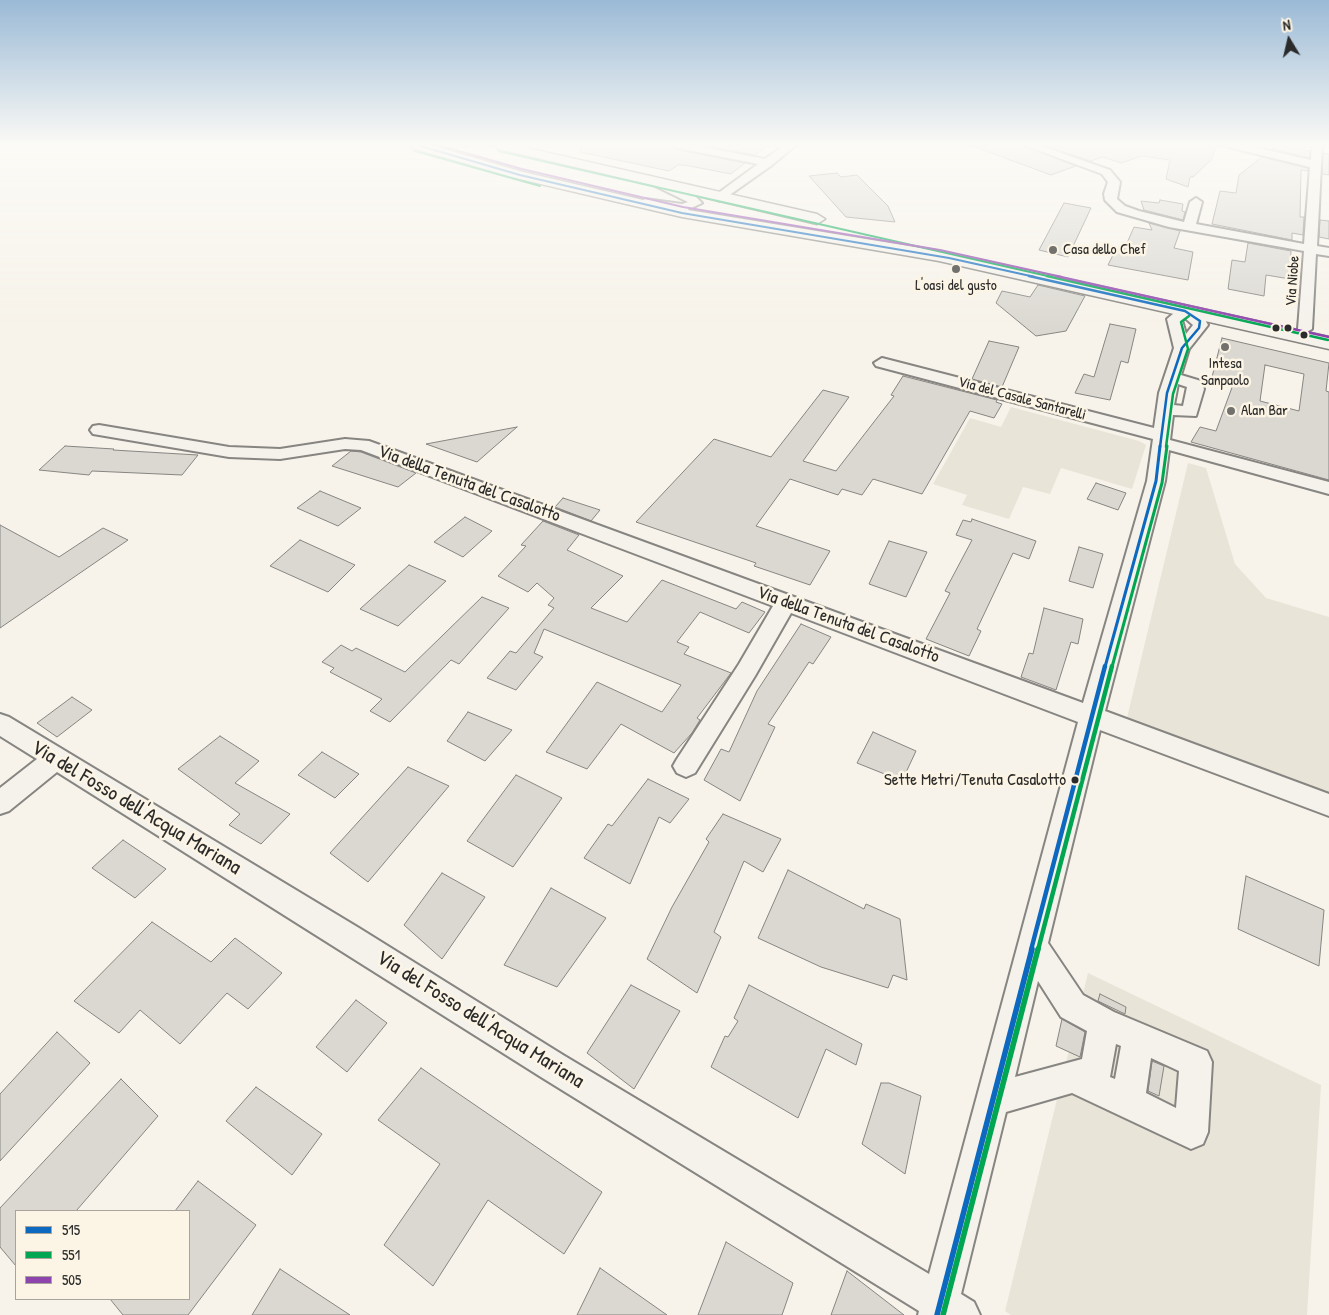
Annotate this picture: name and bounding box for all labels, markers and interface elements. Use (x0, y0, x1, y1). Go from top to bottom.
north arrow (1264, 15, 1314, 65)
text: N (1281, 15, 1292, 35)
place label: Casa dello Chef (1063, 241, 1146, 259)
marker: Casa dello Chef (1047, 244, 1059, 256)
street label: Via Niobe (1282, 255, 1304, 307)
marker: L'oasi del gusto (950, 263, 962, 275)
place label: L'oasi del gusto (915, 277, 997, 295)
unlabelled marker (1271, 323, 1281, 333)
unlabelled marker (1283, 323, 1293, 333)
unlabelled marker (1299, 330, 1309, 340)
marker: Intesa Sanpaolo (1219, 341, 1231, 353)
place label: Intesa Sanpaolo (1201, 355, 1249, 390)
street label: Via del Casale Santarelli (956, 373, 1088, 425)
place label: Alan Bar (1241, 402, 1288, 420)
marker: Alan Bar (1225, 405, 1237, 417)
street label: Via della Tenuta del Casalotto (375, 441, 563, 527)
street label: Via della Tenuta del Casalotto (754, 582, 942, 668)
street label: Via del Fosso dell'Acqua Mariana (26, 735, 246, 881)
place label: Sette Metri/Tenuta Casalotto (884, 770, 1066, 790)
marker: Sette Metri/Tenuta Casalotto (1070, 775, 1080, 785)
street label: Via del Fosso dell'Acqua Mariana (371, 946, 589, 1094)
legend (15, 1210, 190, 1300)
text: 515 (62, 1219, 80, 1240)
text: 551 (62, 1244, 80, 1265)
text: 505 (62, 1269, 81, 1290)

